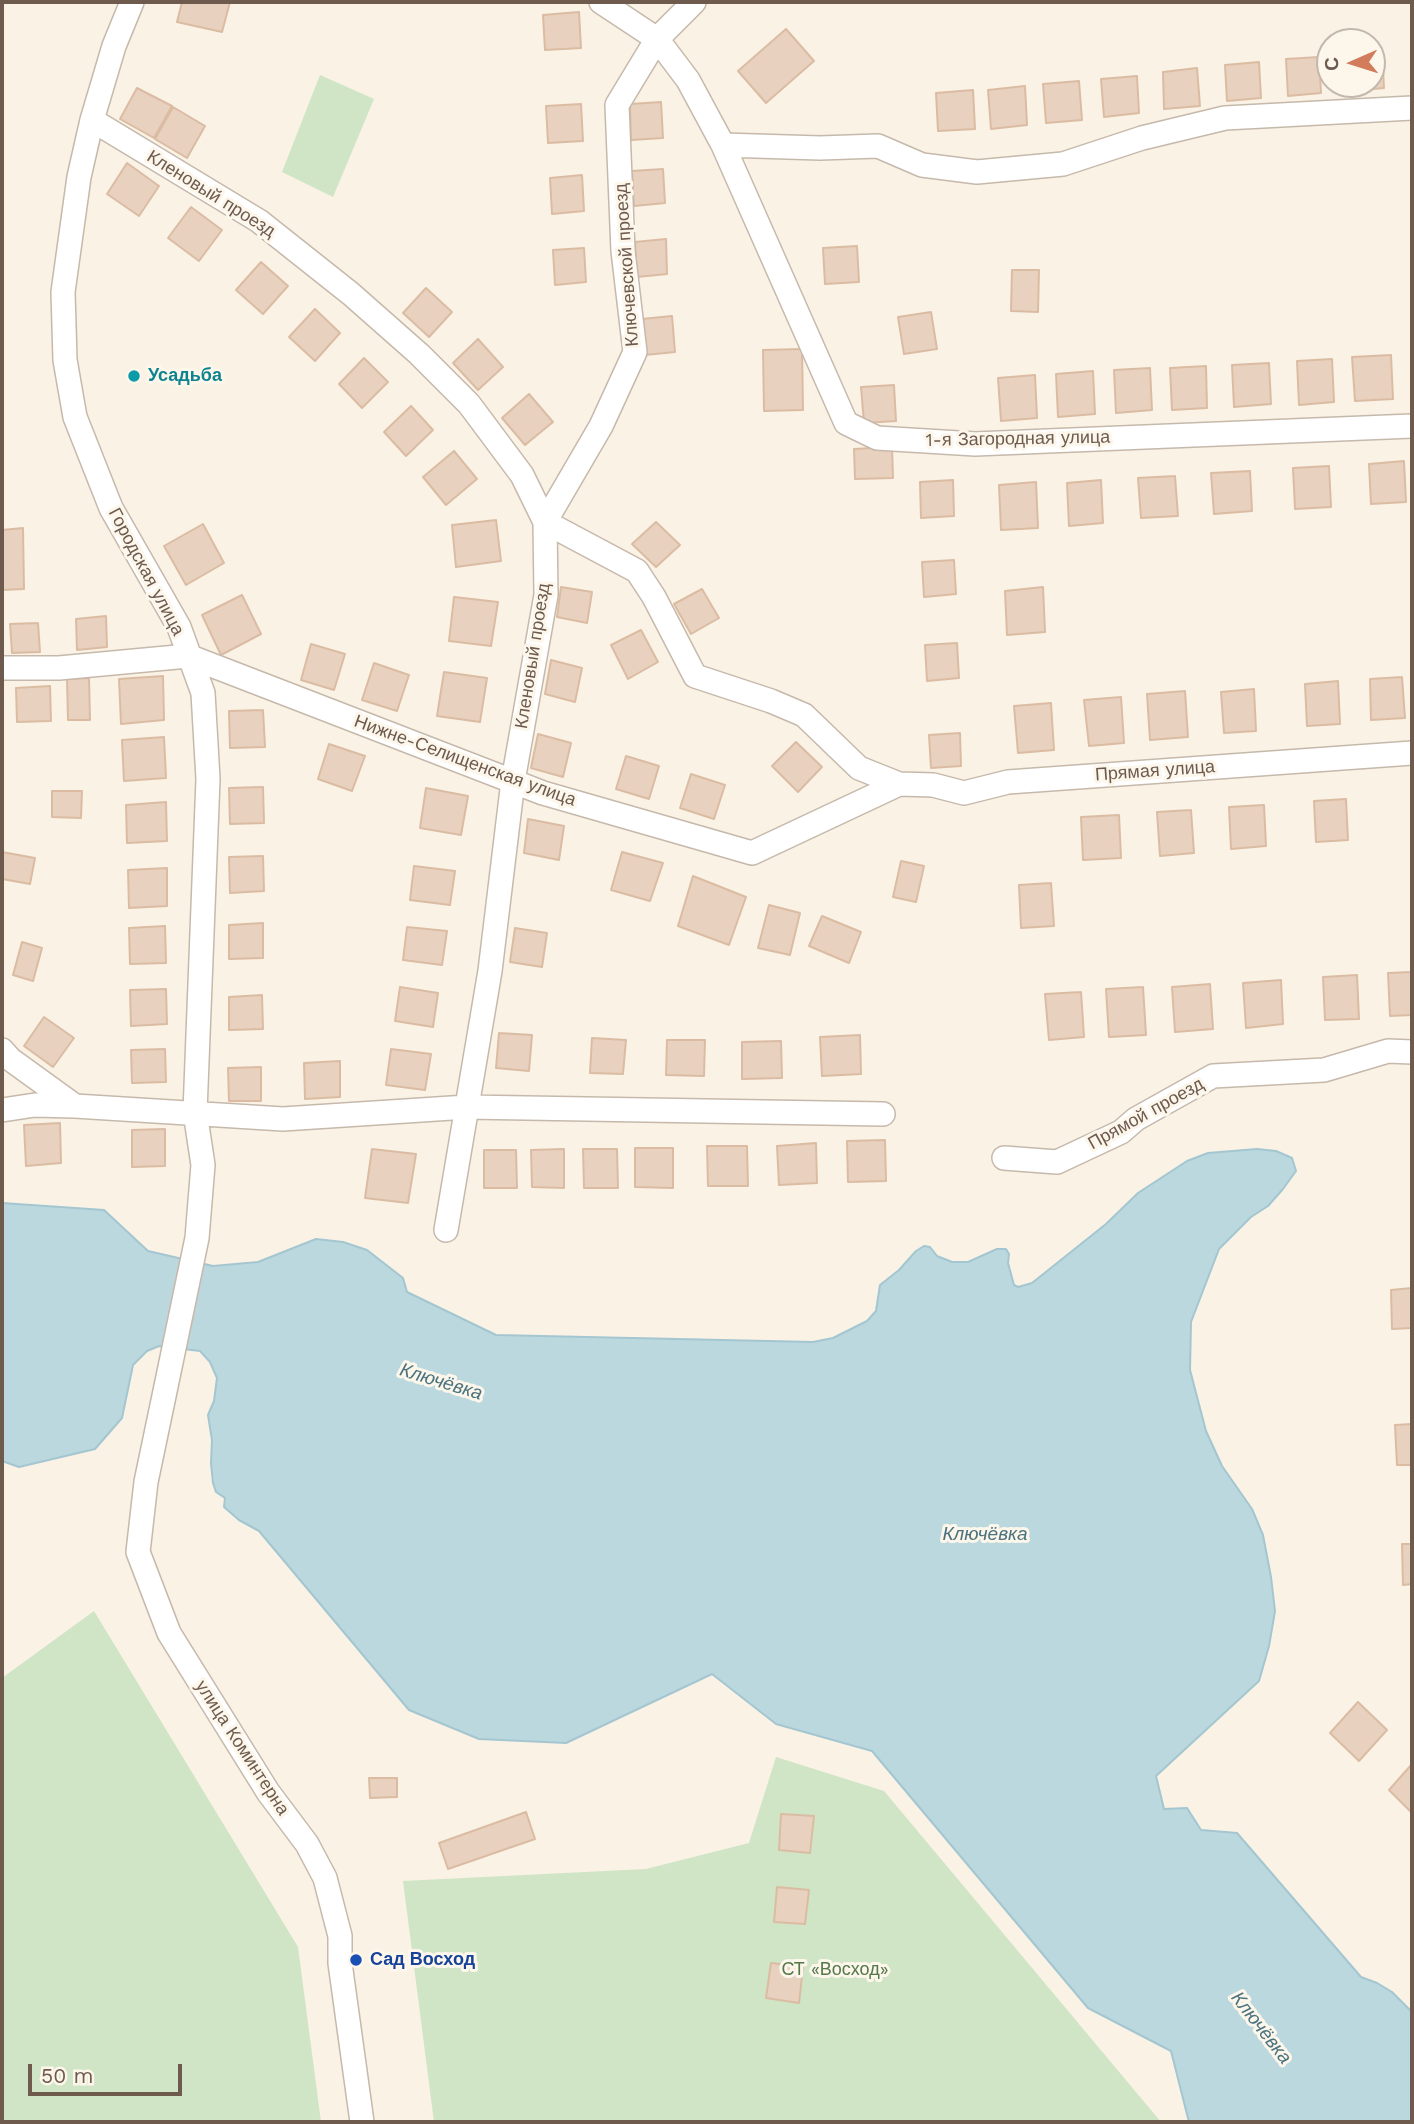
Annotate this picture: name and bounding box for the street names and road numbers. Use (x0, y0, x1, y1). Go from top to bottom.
street label: Кленовый проезд (143, 146, 279, 242)
street label: Ключевской проезд (611, 183, 643, 347)
street label: 1-я Загородная улица (926, 427, 1110, 451)
street label: Городская улица (103, 505, 189, 639)
street label: Кленовый проезд (511, 582, 555, 730)
street label: Нижне-Селищенская улица (351, 711, 579, 811)
street label: Прямая улица (1094, 756, 1216, 786)
street label: Прямой проезд (1084, 1073, 1208, 1155)
street label: улица Коминтерна (190, 1676, 294, 1820)

